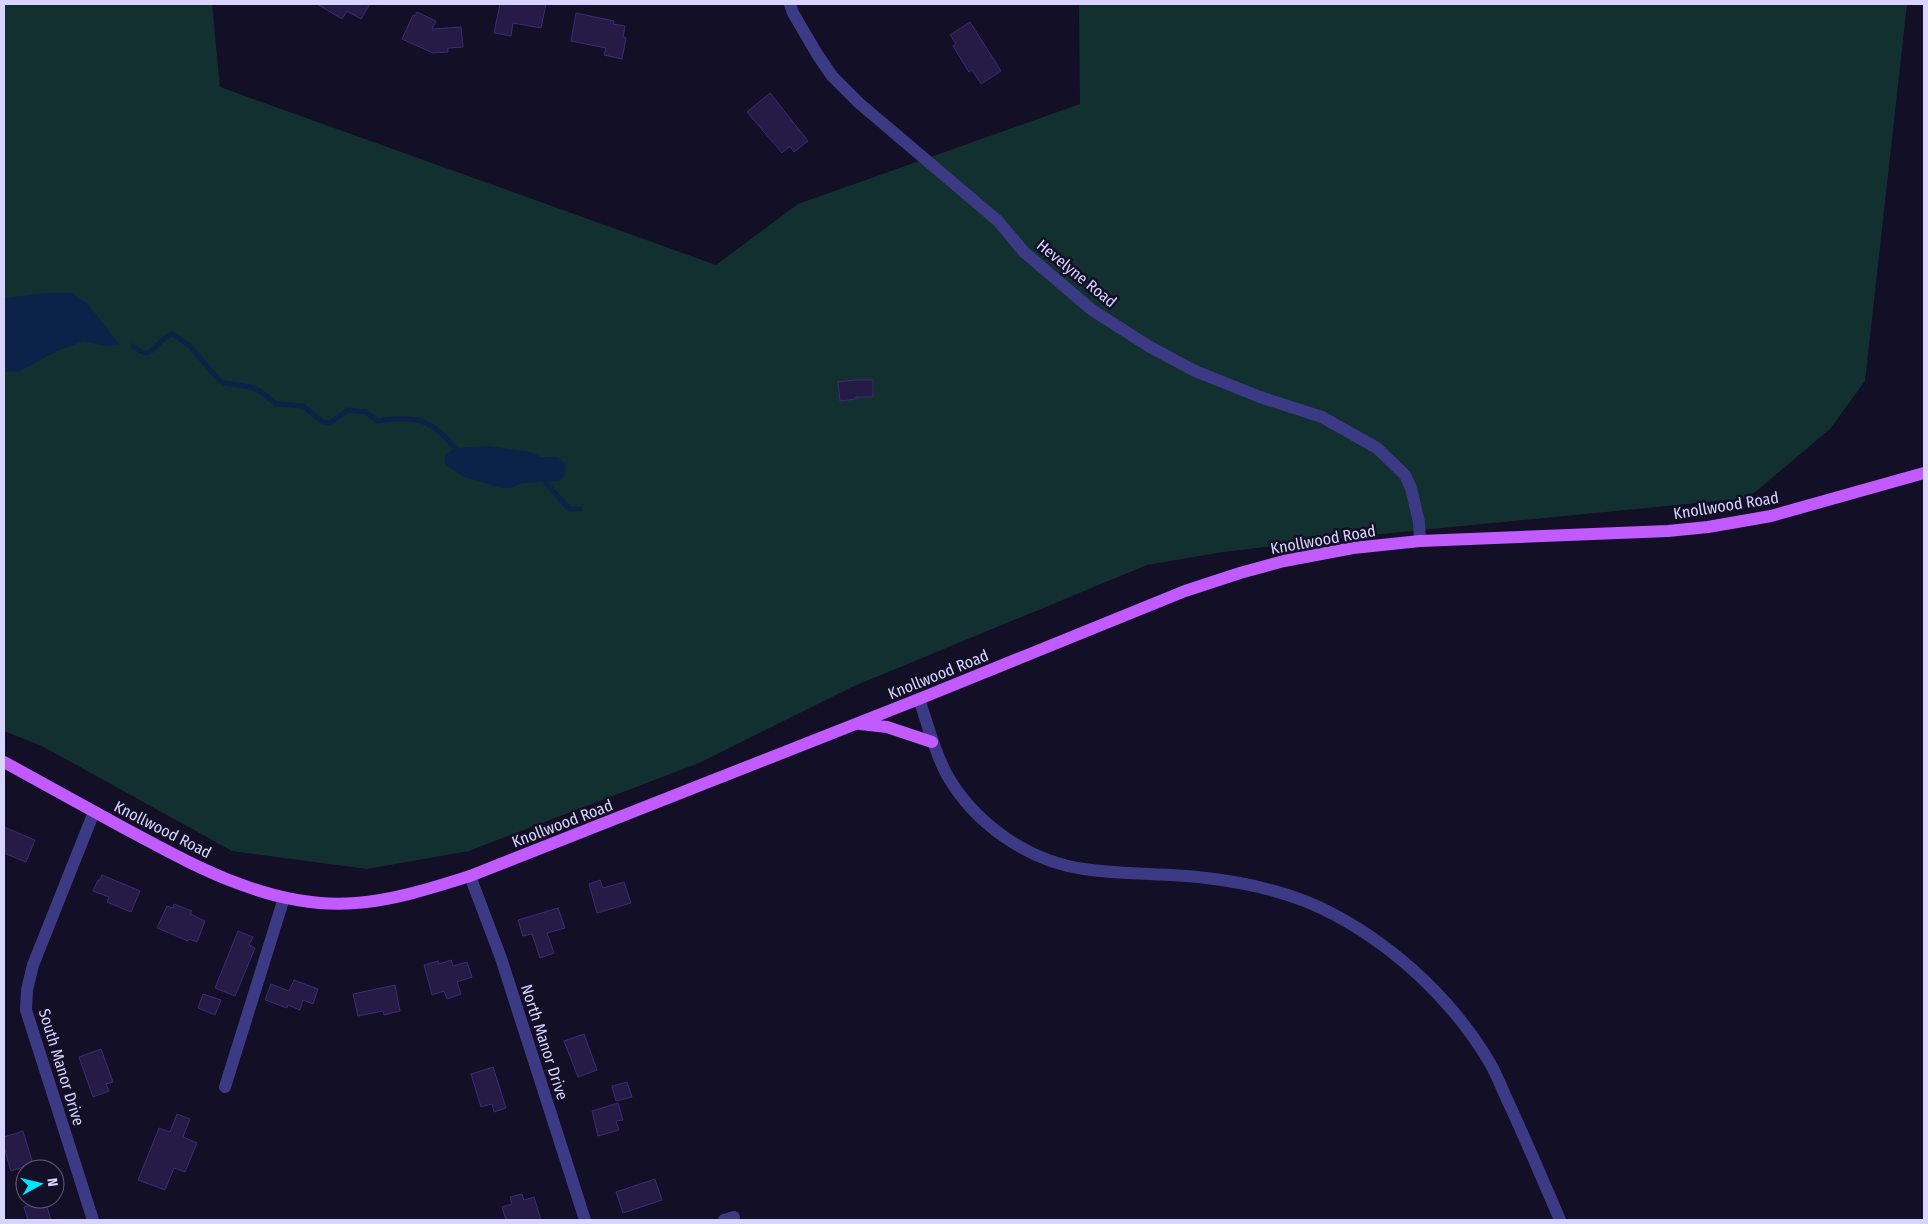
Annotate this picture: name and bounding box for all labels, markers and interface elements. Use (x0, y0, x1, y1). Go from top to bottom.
street label: Hevelyne Road (1033, 235, 1120, 311)
street label: Knollwood Road (1672, 488, 1780, 523)
street label: Knollwood Road (1269, 521, 1377, 558)
street label: Knollwood Road (885, 646, 991, 703)
street label: Knollwood Road (509, 796, 615, 851)
street label: Knollwood Road (111, 797, 215, 862)
street label: North Manor Drive (517, 982, 572, 1102)
street label: South Manor Drive (35, 1006, 88, 1128)
north arrow (15, 1159, 65, 1209)
text: N (43, 1177, 61, 1188)

